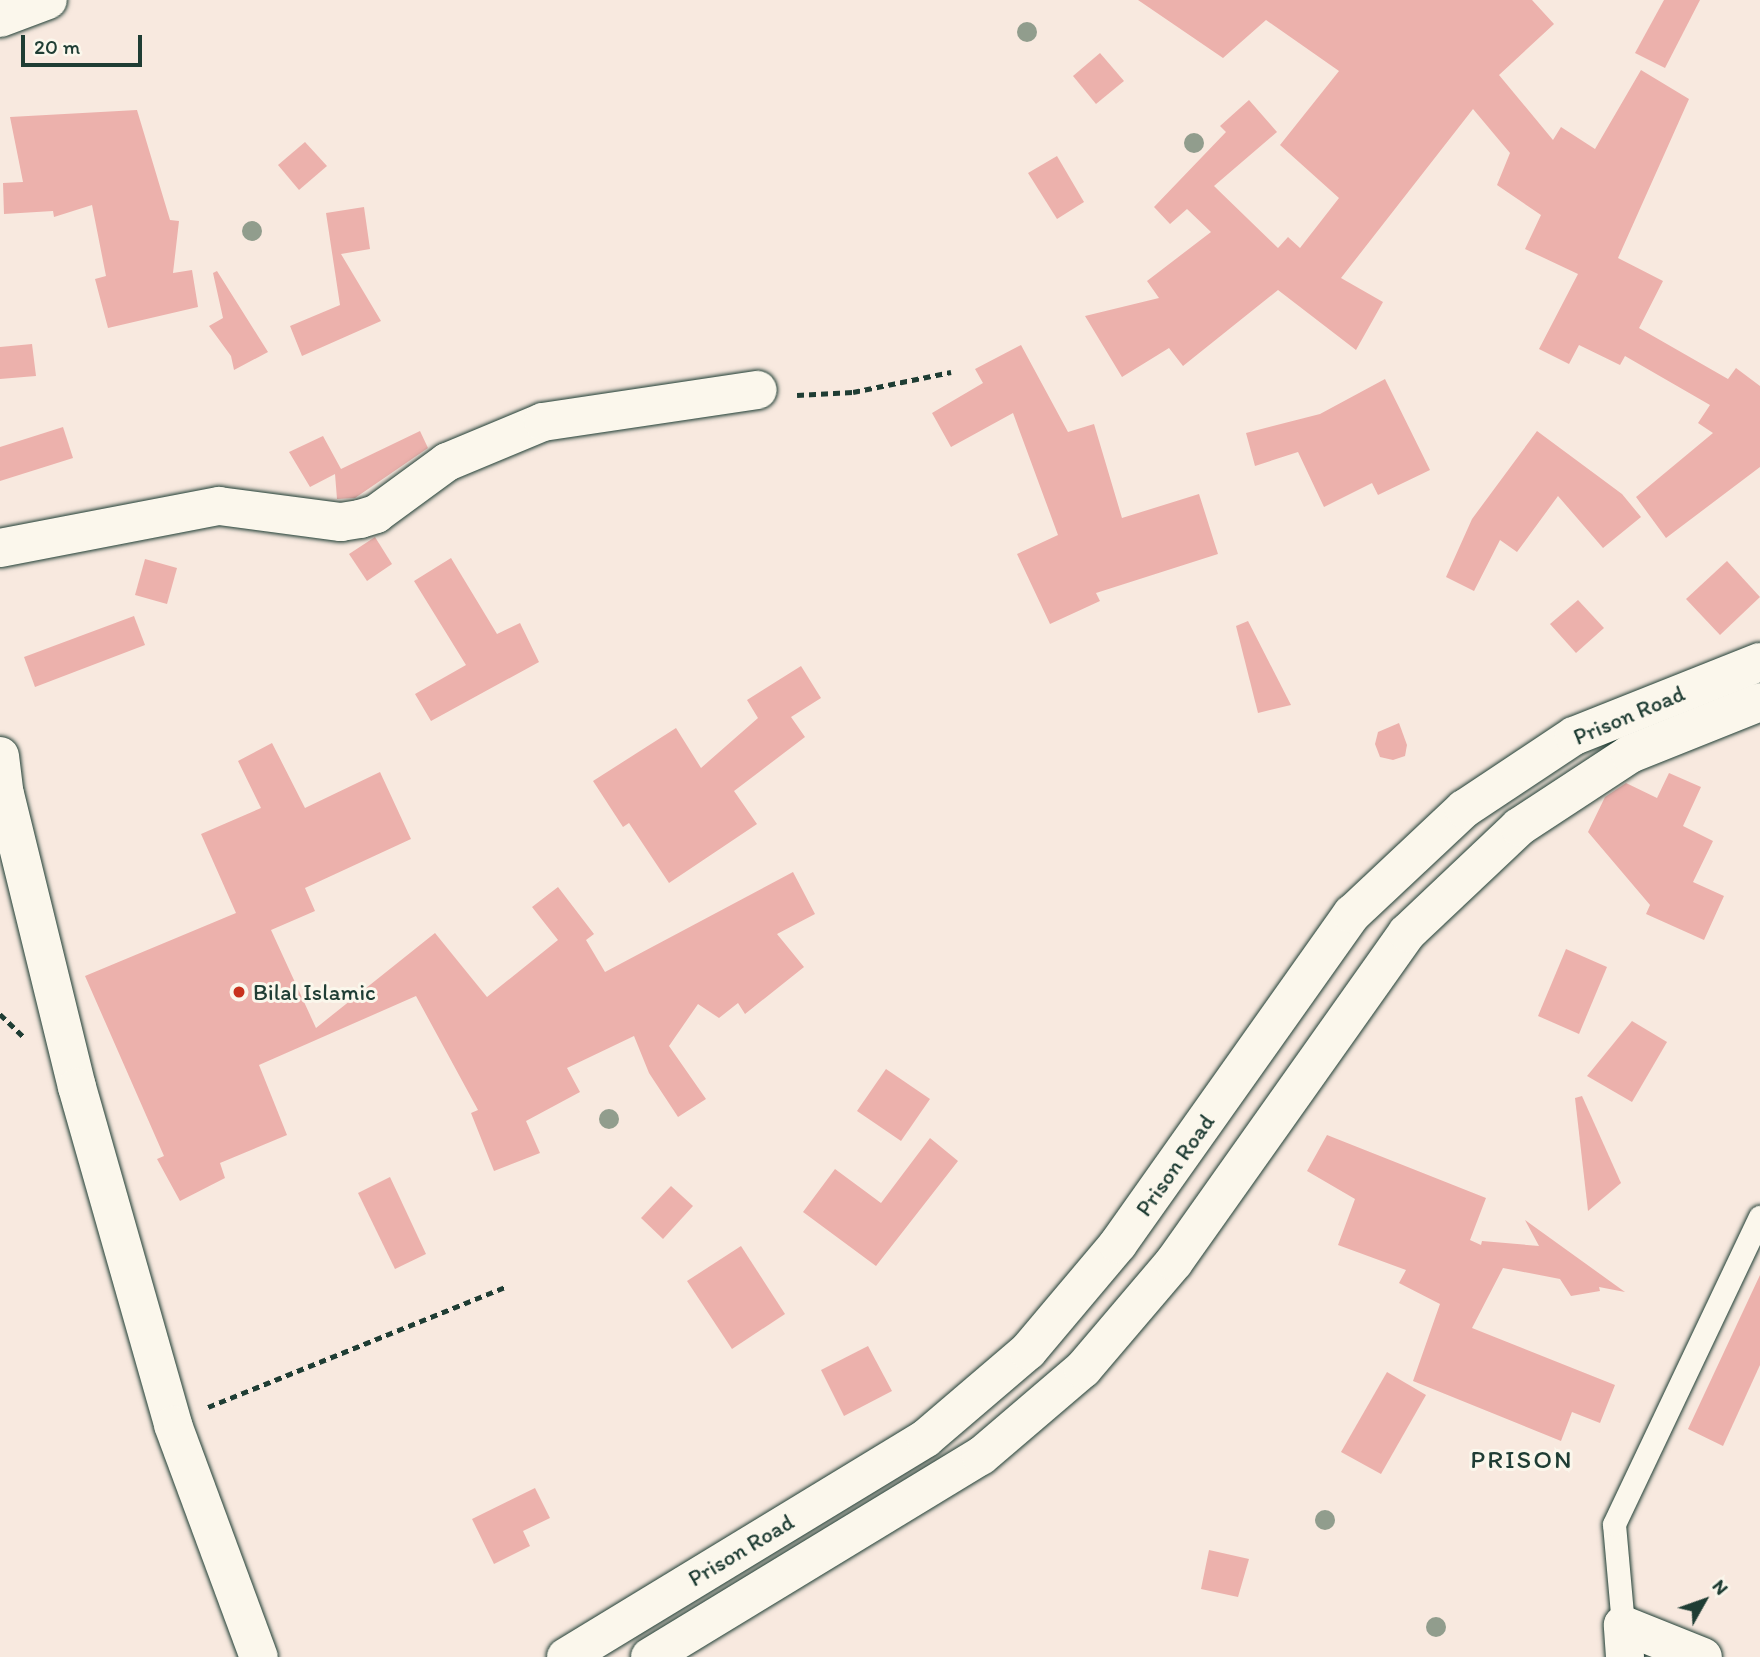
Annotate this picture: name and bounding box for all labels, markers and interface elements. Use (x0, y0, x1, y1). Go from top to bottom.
scale bar (24, 21, 145, 65)
text: 20 m (34, 34, 80, 59)
street label: Prison Road (1569, 679, 1689, 751)
place label: Bilal Islamic (253, 978, 377, 1006)
marker: Bilal Islamic (231, 984, 247, 1000)
street label: Prison Road (1130, 1109, 1220, 1221)
district label: PRISON (1471, 1444, 1573, 1476)
street label: Prison Road (683, 1508, 799, 1592)
north arrow (1669, 1566, 1739, 1636)
text: N (1708, 1575, 1733, 1599)

